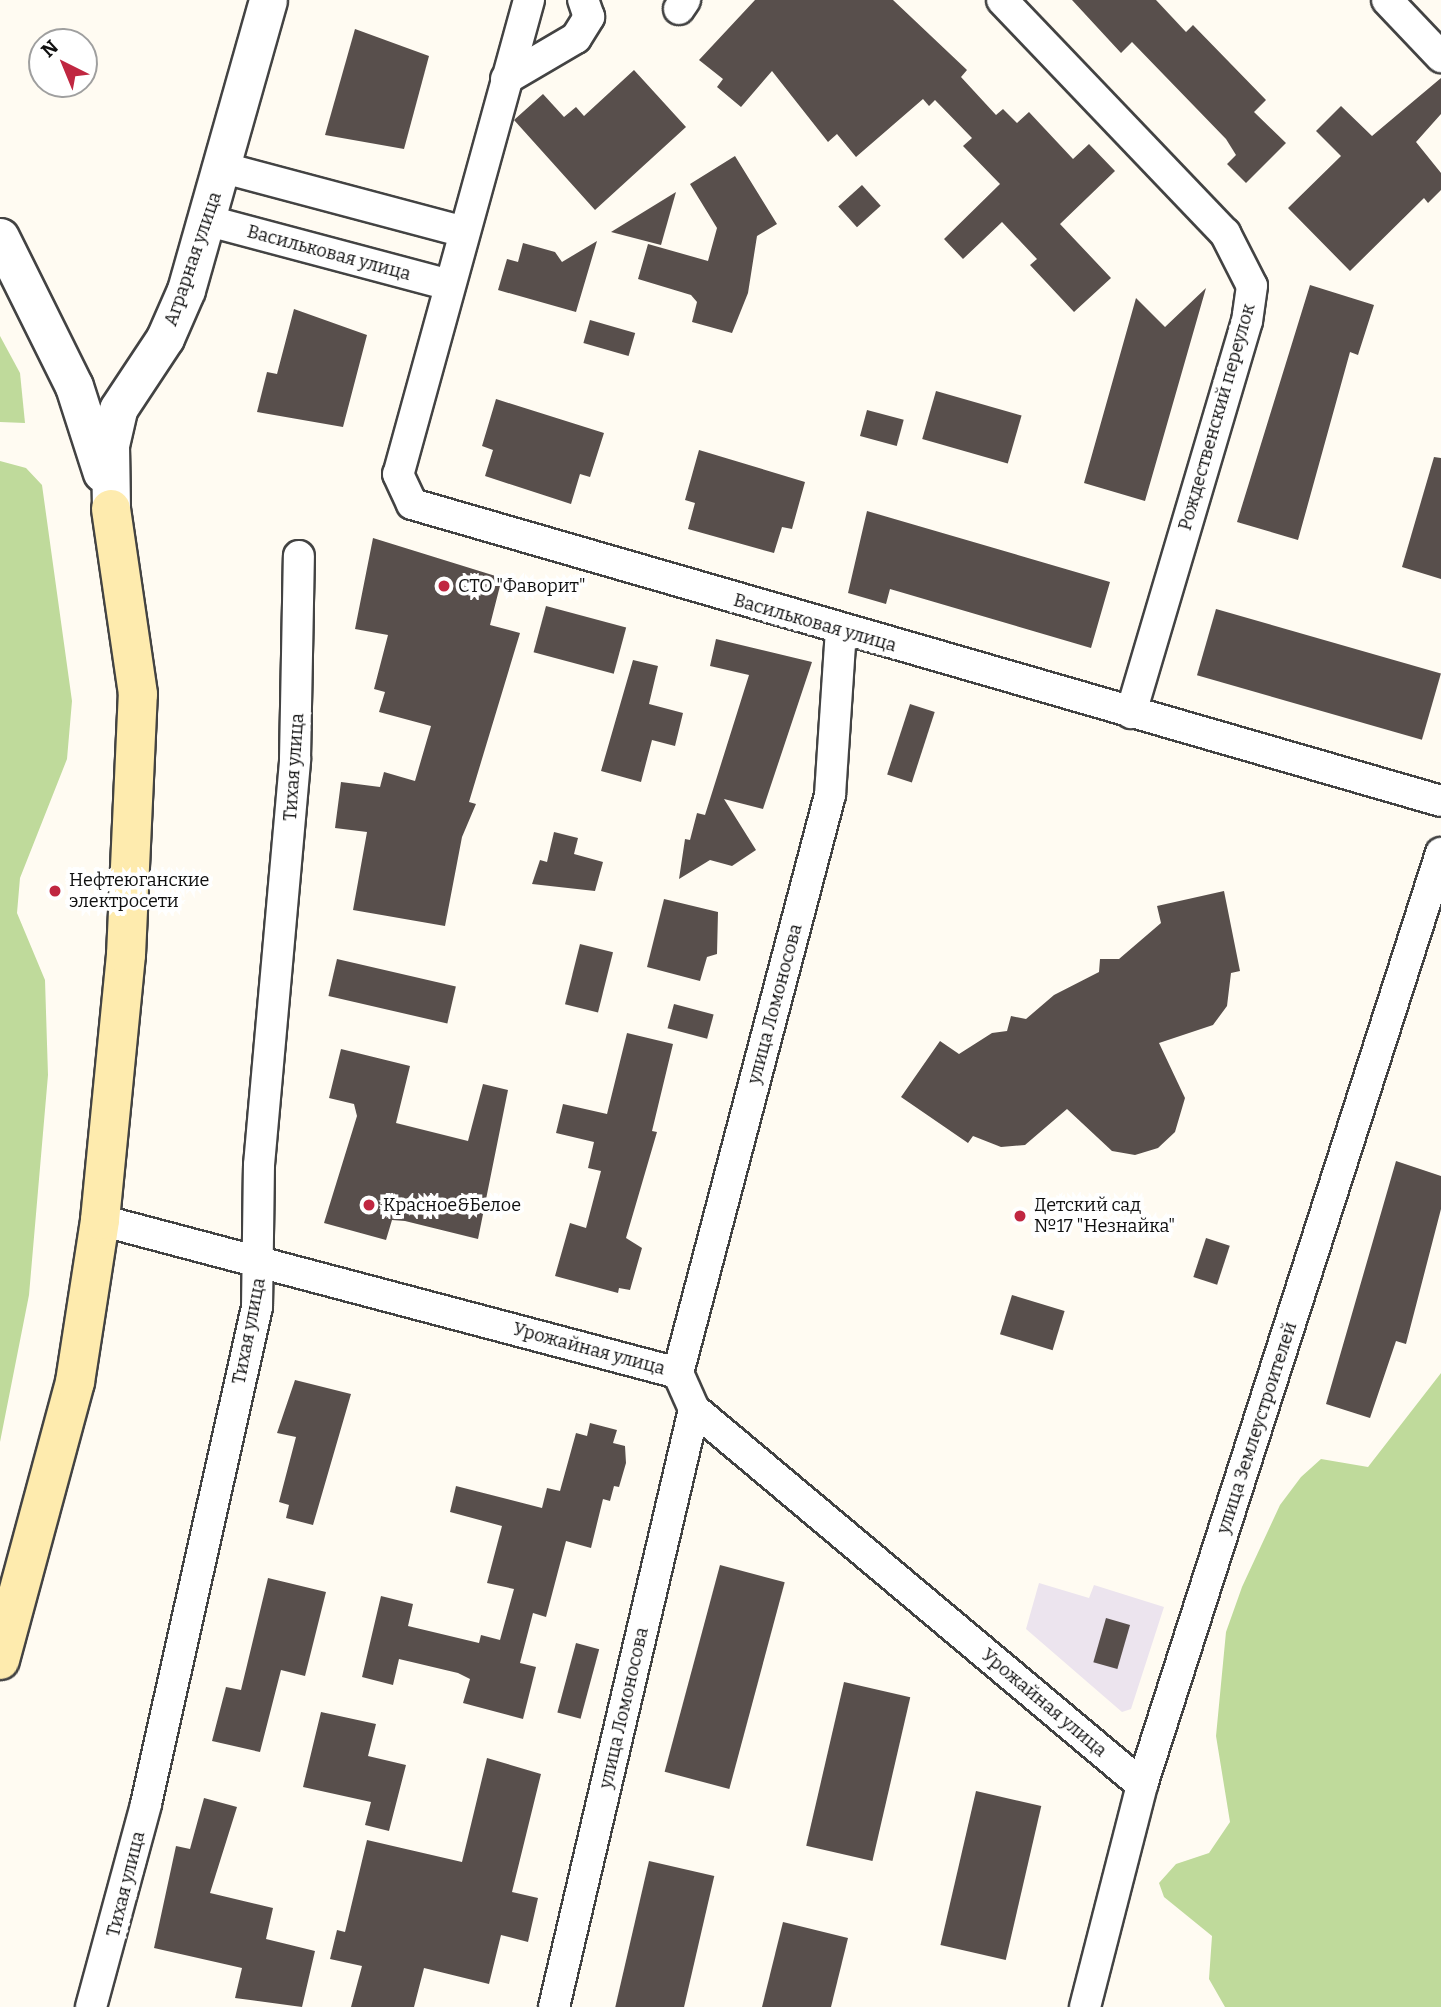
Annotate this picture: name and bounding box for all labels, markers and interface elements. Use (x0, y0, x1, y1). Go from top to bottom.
north arrow (28, 28, 98, 98)
text: N (36, 35, 63, 62)
street label: Аграрная улица (160, 189, 226, 329)
street label: Васильковая улица (245, 221, 413, 285)
street label: Рождественский переулок (1174, 301, 1260, 533)
place label: СТО "Фаворит" (458, 575, 586, 597)
marker: СТО "Фаворит" (436, 578, 452, 594)
street label: Васильковая улица (731, 589, 899, 657)
street label: Тихая улица (279, 712, 309, 822)
place label: Нефтеюганские электросети (69, 870, 209, 912)
marker: Нефтеюганские электросети (47, 883, 63, 899)
street label: улица Ломоносова (743, 922, 807, 1086)
place label: Красное&Белое (383, 1194, 521, 1216)
place label: Детский сад №17 "Незнайка" (1034, 1195, 1175, 1238)
marker: Красное&Белое (361, 1197, 377, 1213)
marker: Детский сад №17 "Незнайка" (1012, 1208, 1028, 1224)
street label: Тихая улица (228, 1276, 270, 1386)
street label: Урожайная улица (511, 1318, 667, 1380)
street label: улица Землеустроителей (1213, 1319, 1301, 1537)
street label: улица Ломоносова (595, 1625, 653, 1791)
street label: Урожайная улица (977, 1644, 1111, 1762)
street label: Тихая улица (102, 1829, 150, 1939)

